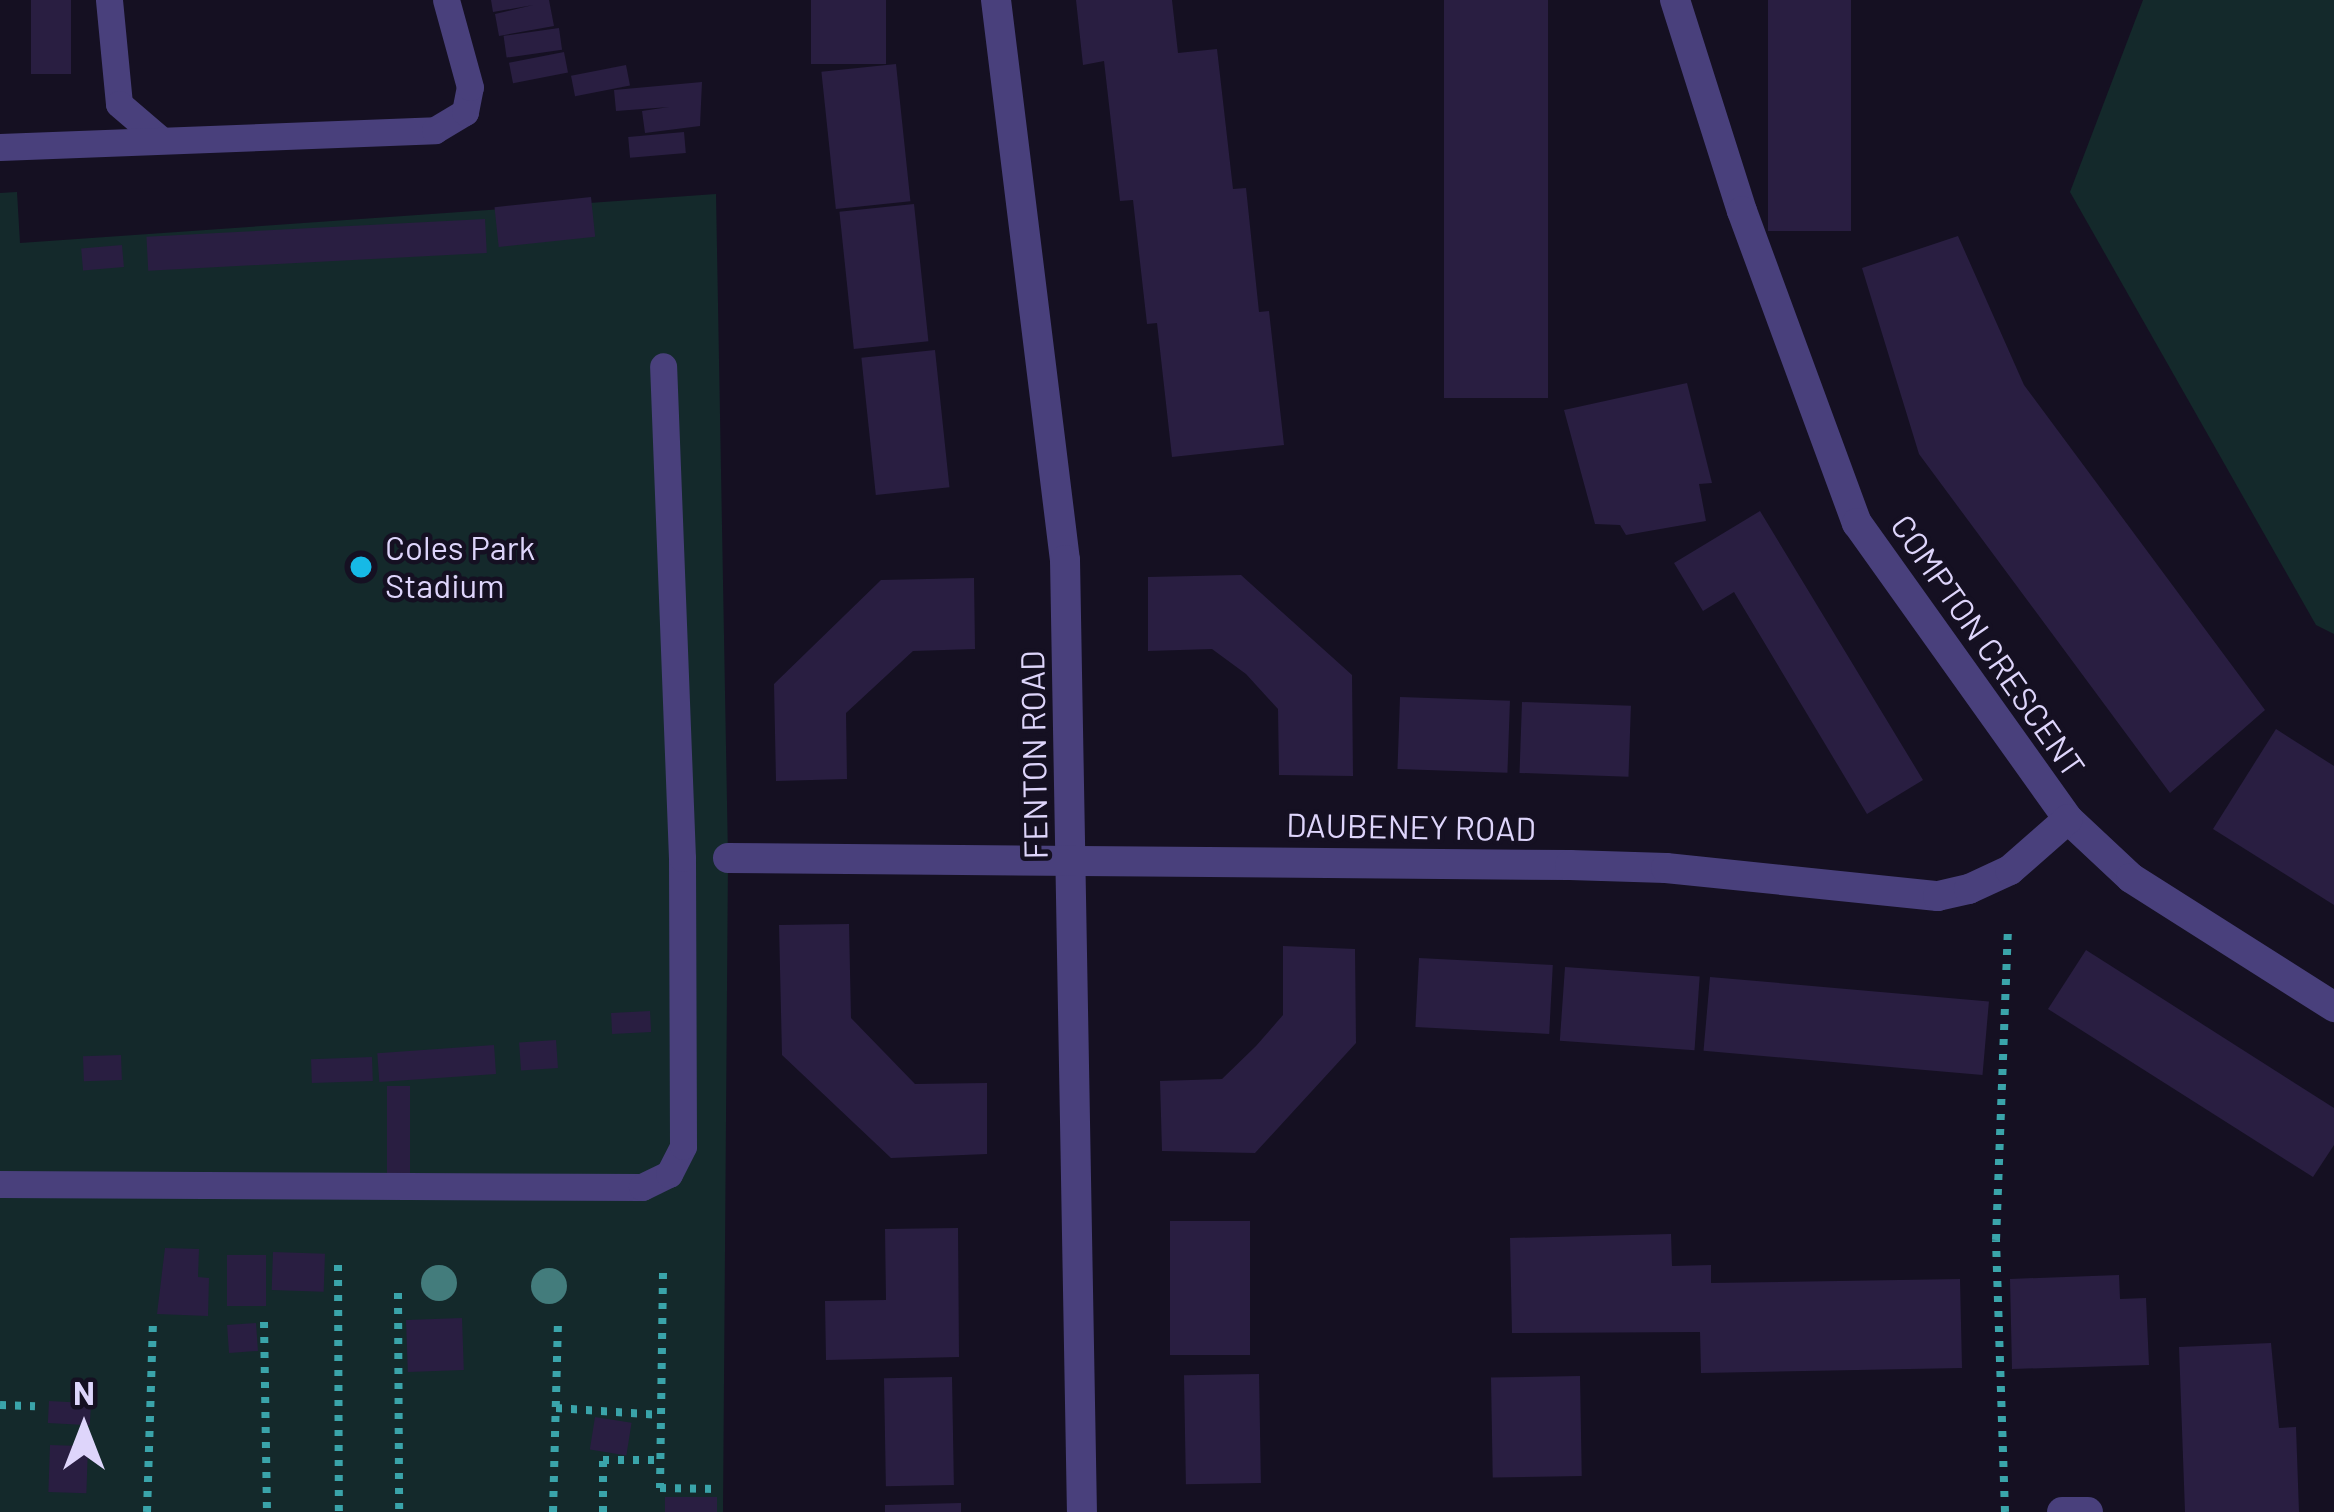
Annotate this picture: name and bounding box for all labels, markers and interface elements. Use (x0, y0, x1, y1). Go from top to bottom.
street label: COMPTON CRESCENT (1883, 507, 2093, 785)
place label: Coles Park Stadium (385, 528, 535, 606)
marker: Coles Park Stadium (348, 554, 374, 580)
street label: FENTON ROAD (1012, 650, 1056, 860)
street label: DAUBENEY ROAD (1286, 805, 1536, 849)
north arrow (24, 1368, 144, 1488)
text: N (73, 1372, 95, 1412)

